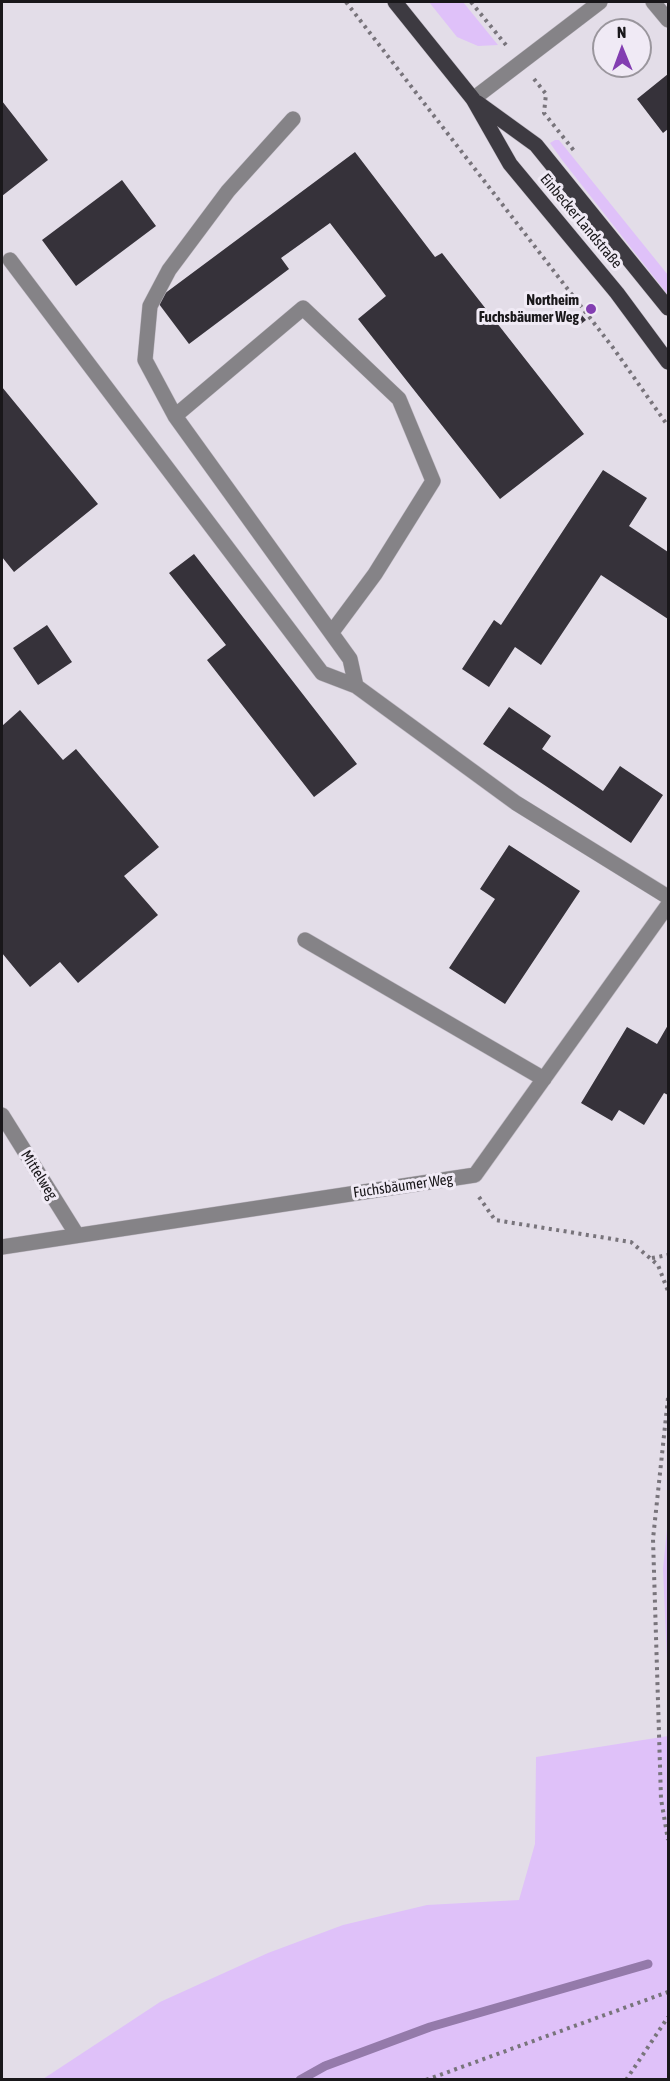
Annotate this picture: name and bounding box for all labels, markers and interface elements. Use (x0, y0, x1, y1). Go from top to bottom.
north arrow (592, 18, 652, 78)
text: N (617, 23, 627, 41)
street label: Einbecker Landstraße (536, 170, 626, 272)
place label: Northeim Fuchsbäumer Weg (479, 291, 579, 326)
marker: Northeim Fuchsbäumer Weg (584, 302, 598, 316)
street label: Mittelweg (17, 1147, 61, 1203)
street label: Fuchsbäumer Weg (352, 1170, 454, 1202)

